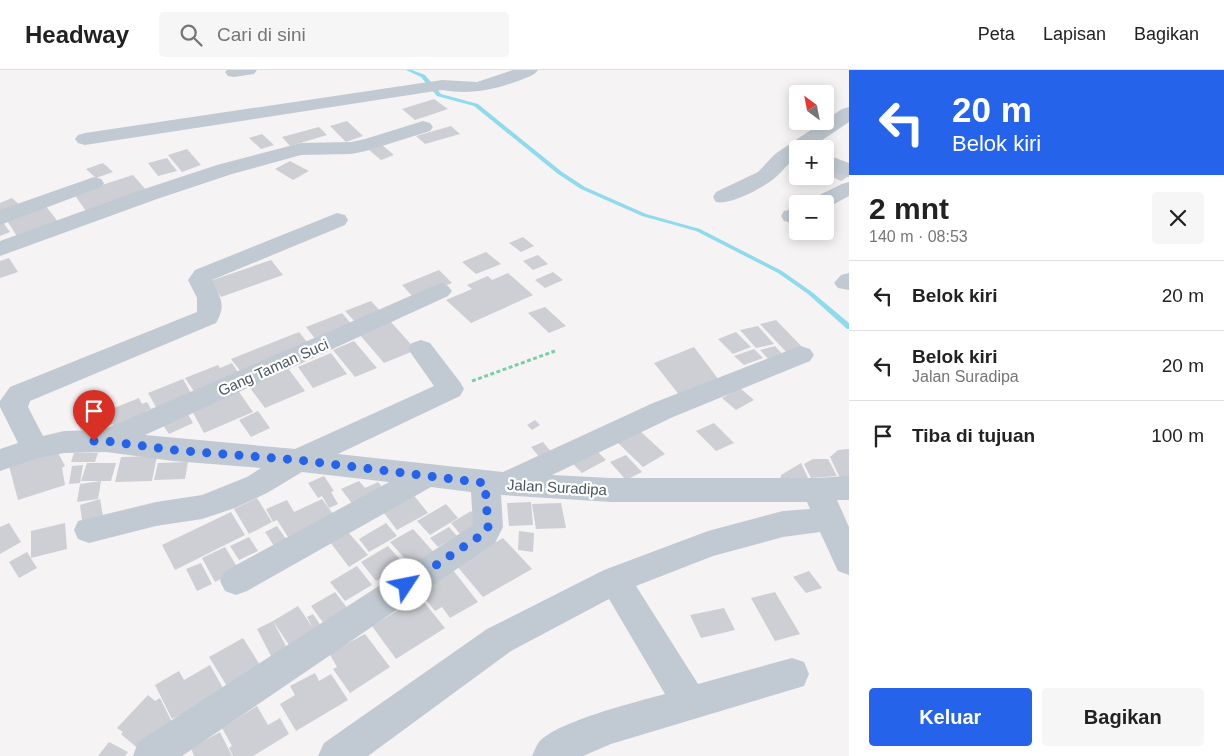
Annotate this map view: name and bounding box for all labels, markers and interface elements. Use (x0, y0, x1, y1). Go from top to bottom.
search box (159, 12, 509, 57)
text: Headway (25, 21, 129, 48)
icon: search (177, 21, 205, 49)
text: Cari di sini (217, 24, 306, 45)
text: Peta (978, 24, 1015, 44)
text: Lapisan (1043, 24, 1106, 44)
text: Bagikan (1134, 24, 1199, 44)
north arrow (789, 85, 834, 130)
map controls (789, 85, 834, 240)
icon: left (869, 90, 934, 155)
text: 20 m (952, 90, 1032, 129)
text: Belok kiri (952, 131, 1041, 156)
button: + (789, 140, 834, 185)
text: 2 mnt (869, 192, 949, 225)
button: close (1152, 192, 1204, 244)
button: − (789, 195, 834, 240)
text: 140 m · 08:53 (869, 228, 968, 245)
icon: left (869, 282, 897, 310)
text: Belok kiri (912, 285, 998, 306)
text: 20 m (1162, 285, 1204, 306)
street label: Gang Taman Suci (215, 335, 331, 399)
text: Belok kiri (912, 346, 998, 367)
icon: left (869, 352, 897, 380)
text: 20 m (1162, 355, 1204, 376)
text: Jalan Suradipa (912, 368, 1019, 385)
pin (73, 390, 115, 441)
icon: arrive (80, 397, 108, 425)
icon: arrive (869, 422, 897, 450)
text: Tiba di tujuan (912, 425, 1035, 446)
text: 100 m (1151, 425, 1204, 446)
street label: Jalan Suradipa (507, 476, 608, 498)
position arrow (379, 558, 431, 610)
button: Keluar (869, 688, 1032, 746)
button: Bagikan (1042, 688, 1204, 746)

